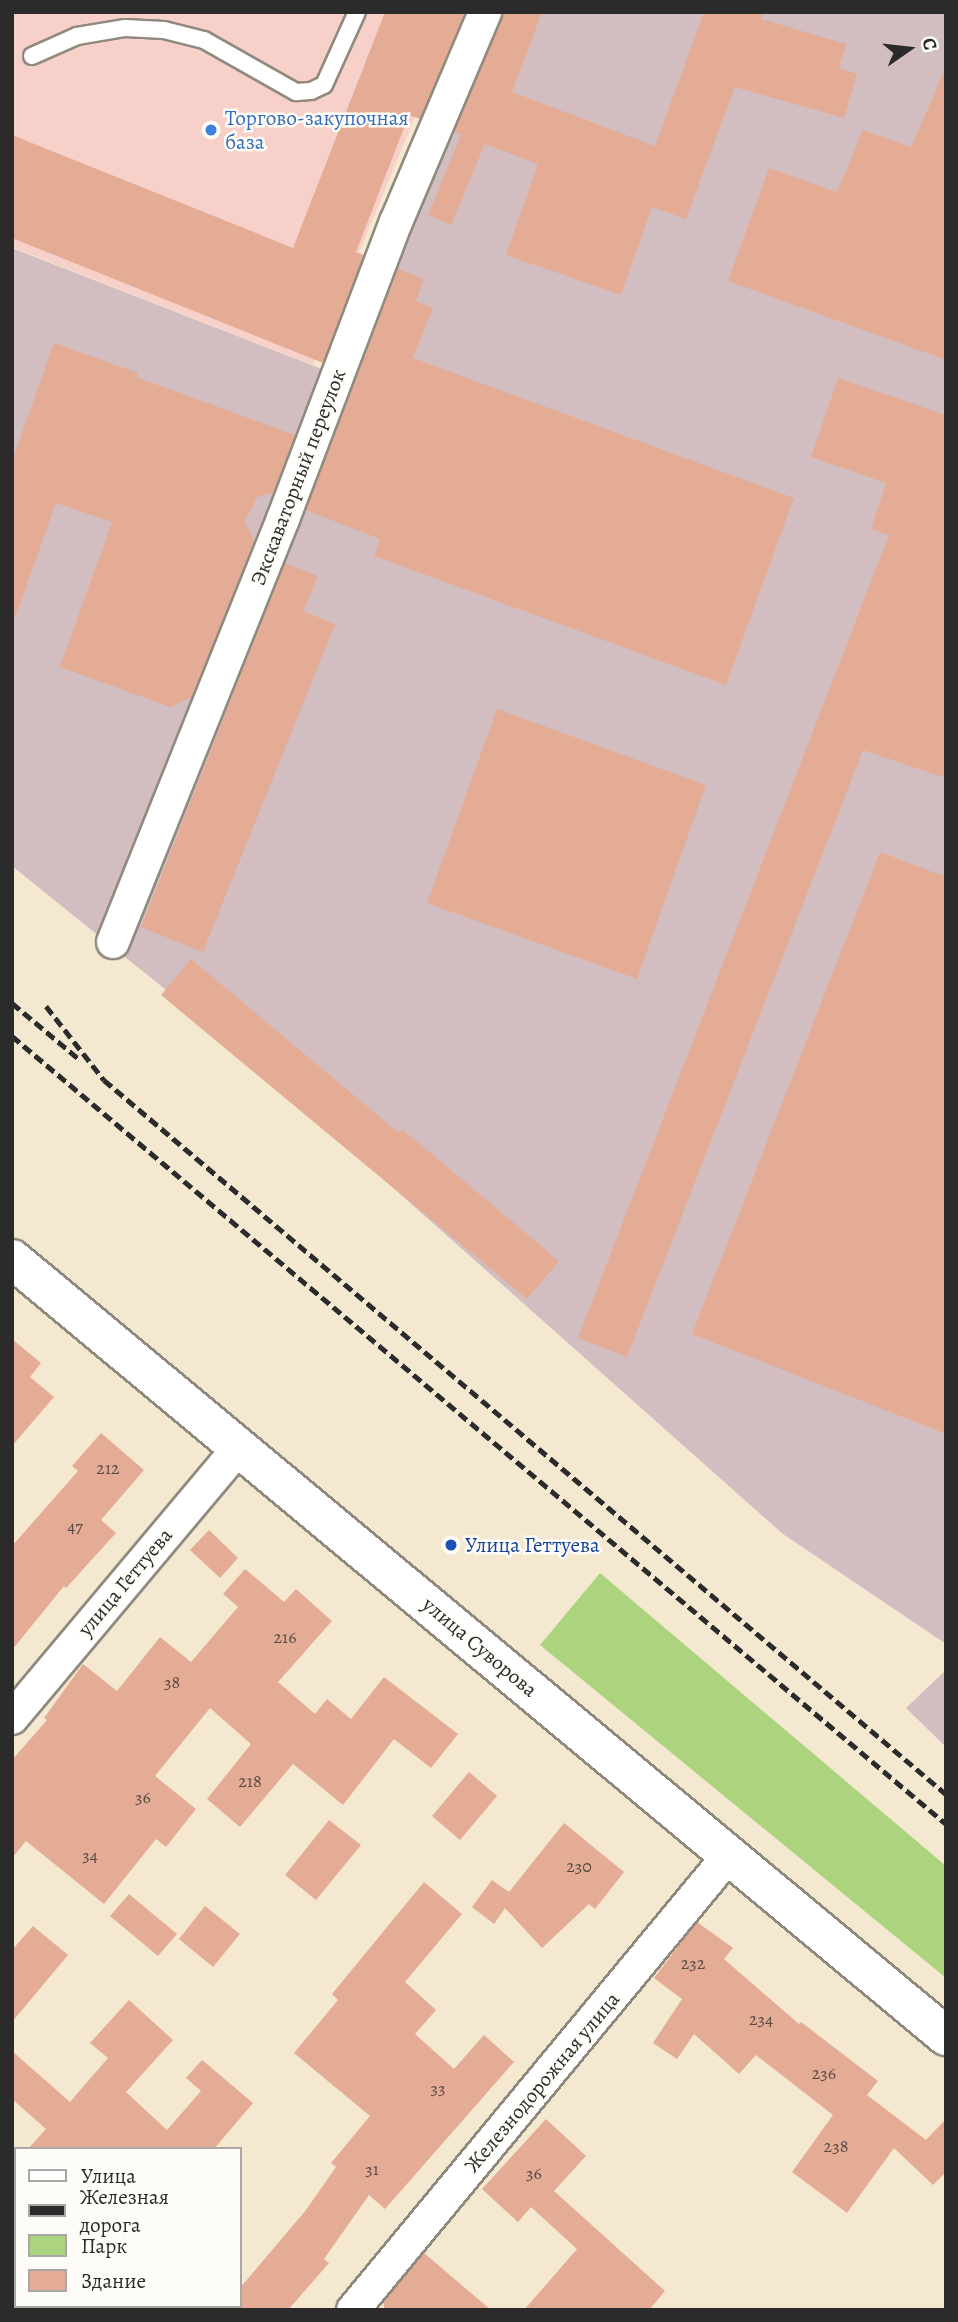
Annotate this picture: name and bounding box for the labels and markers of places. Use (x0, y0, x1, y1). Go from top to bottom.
place label: Торгово-закупочная база (225, 105, 409, 155)
marker: Торгово-закупочная база (203, 122, 219, 138)
place label: Улица Геттуева (465, 1532, 600, 1558)
marker: Улица Геттуева (443, 1537, 459, 1553)

